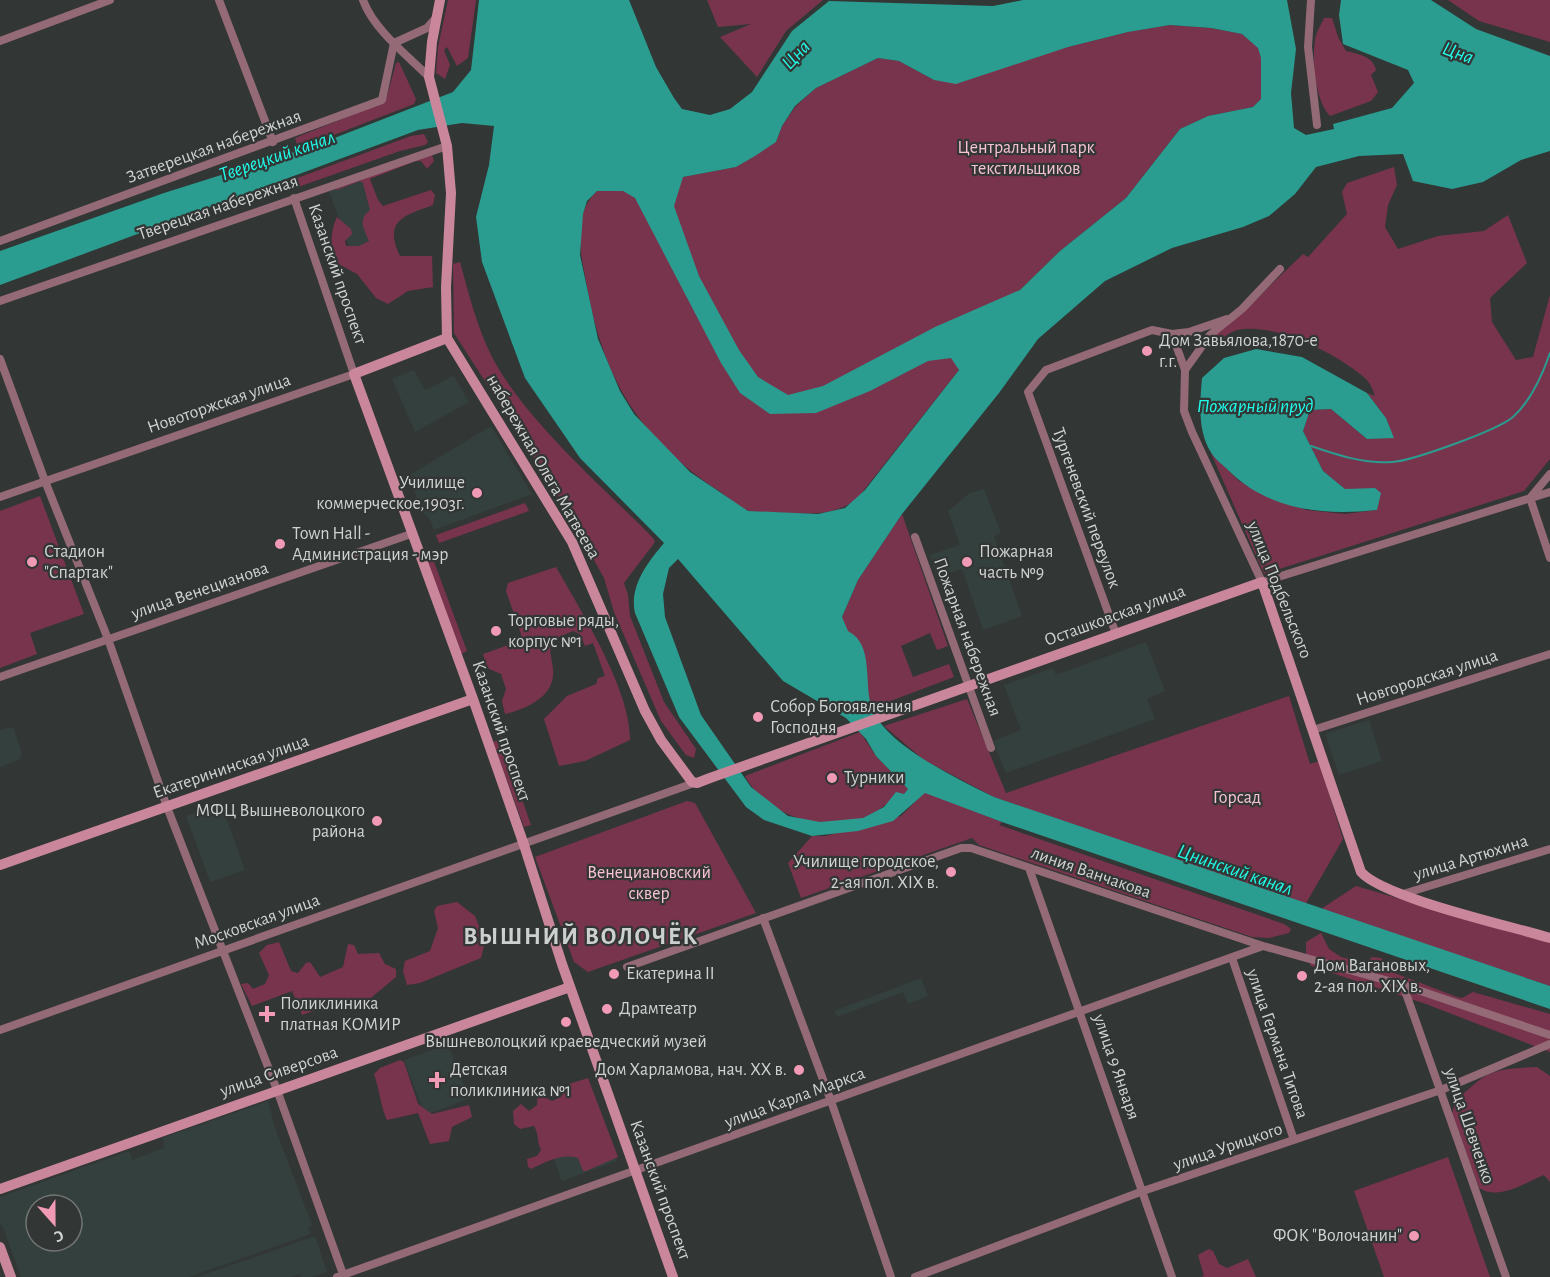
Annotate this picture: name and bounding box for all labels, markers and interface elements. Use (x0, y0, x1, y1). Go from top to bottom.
water label: Цна (778, 37, 814, 73)
water label: Цна (1440, 38, 1476, 68)
street label: Затверецкая набережная (124, 106, 304, 187)
water label: Тверецкий канал (217, 127, 337, 185)
park label: Центральный парк текстильщиков (957, 139, 1095, 178)
street label: Тверецкая набережная (135, 171, 300, 244)
street label: Казанский проспект (305, 201, 370, 347)
place label: Дом Завьялова,1870-е г.г. (1159, 332, 1318, 371)
marker: Дом Завьялова,1870-е г.г. (1140, 344, 1154, 358)
street label: Новоторжская улица (145, 371, 293, 437)
street label: набережная Олега Матвеева (483, 371, 604, 562)
water label: Пожарный пруд (1197, 396, 1313, 416)
street label: Тургеневский переулок (1049, 425, 1124, 591)
place label: Училище коммерческое,1903г. (316, 474, 465, 513)
marker: Училище коммерческое,1903г. (470, 486, 484, 500)
street label: улица Подбельского (1243, 518, 1316, 661)
place label: Town Hall - Администрация - мэр (292, 525, 448, 564)
marker: Town Hall - Администрация - мэр (273, 537, 287, 551)
place label: Стадион "Спартак" (44, 543, 113, 582)
place label: Пожарная часть №9 (979, 543, 1054, 582)
marker: Стадион "Спартак" (25, 555, 39, 569)
street label: Пожарная набережная (930, 555, 1005, 719)
marker: Пожарная часть №9 (960, 555, 974, 569)
street label: улица Венецианова (128, 559, 271, 623)
street label: Осташковская улица (1042, 582, 1188, 650)
place label: Торговые ряды, корпус №1 (508, 612, 619, 651)
marker: Торговые ряды, корпус №1 (489, 624, 503, 638)
street label: Новгородская улица (1354, 647, 1500, 709)
street label: Казанский проспект (469, 658, 534, 804)
place label: Собор Богоявления Господня (770, 697, 912, 737)
marker: Собор Богоявления Господня (751, 710, 765, 724)
street label: Екатерининская улица (151, 732, 311, 802)
place label: Турники (844, 769, 905, 787)
marker: Турники (825, 771, 839, 785)
park label: Горсад (1213, 789, 1261, 807)
place label: МФЦ Вышневолоцкого района (195, 802, 365, 841)
marker: МФЦ Вышневолоцкого района (370, 814, 384, 828)
street label: улица Артюхина (1411, 832, 1530, 884)
water label: Цнинский канал (1175, 841, 1295, 899)
street label: линия Ванчакова (1029, 844, 1153, 902)
place label: Училище городское, 2-ая пол. XIX в. (793, 853, 939, 892)
park label: Венециановский сквер (587, 864, 711, 903)
marker: Училище городское, 2-ая пол. XIX в. (944, 865, 958, 879)
street label: Московская улица (192, 891, 322, 953)
district label: ВЫШНИЙ ВОЛОЧЁК (463, 922, 699, 949)
place label: Дом Вагановых, 2-ая пол. XIX в. (1314, 957, 1430, 996)
place label: Екатерина II (626, 965, 715, 983)
street label: улица Германа Титова (1243, 966, 1311, 1121)
marker: Екатерина II (607, 967, 621, 981)
marker: Дом Вагановых, 2-ая пол. XIX в. (1295, 969, 1309, 983)
place label: Поликлиника платная КОМИР (280, 995, 401, 1034)
place label: Драмтеатр (619, 1000, 697, 1018)
marker: Драмтеатр (600, 1002, 614, 1016)
marker: Поликлиника платная КОМИР (258, 1005, 276, 1023)
street label: улица 9 Января (1089, 1011, 1142, 1122)
marker: Вышневолоцкий краеведческий музей (559, 1015, 573, 1029)
place label: Вышневолоцкий краеведческий музей (425, 1033, 707, 1051)
street label: улица Сиверсова (217, 1043, 340, 1101)
place label: Детская поликлиника №1 (450, 1061, 571, 1100)
place label: Дом Харламова, нач. XX в. (595, 1061, 787, 1079)
marker: Дом Харламова, нач. XX в. (792, 1063, 806, 1077)
street label: улица Карла Маркса (721, 1064, 868, 1132)
street label: улица Шевченко (1440, 1065, 1497, 1186)
marker: Детская поликлиника №1 (428, 1071, 446, 1089)
street label: Казанский проспект (626, 1118, 694, 1263)
street label: улица Урицкого (1170, 1120, 1285, 1174)
north arrow (24, 1193, 84, 1253)
text: С (52, 1227, 66, 1245)
place label: ФОК "Волочанин" (1273, 1227, 1402, 1245)
marker: ФОК "Волочанин" (1407, 1229, 1421, 1243)

